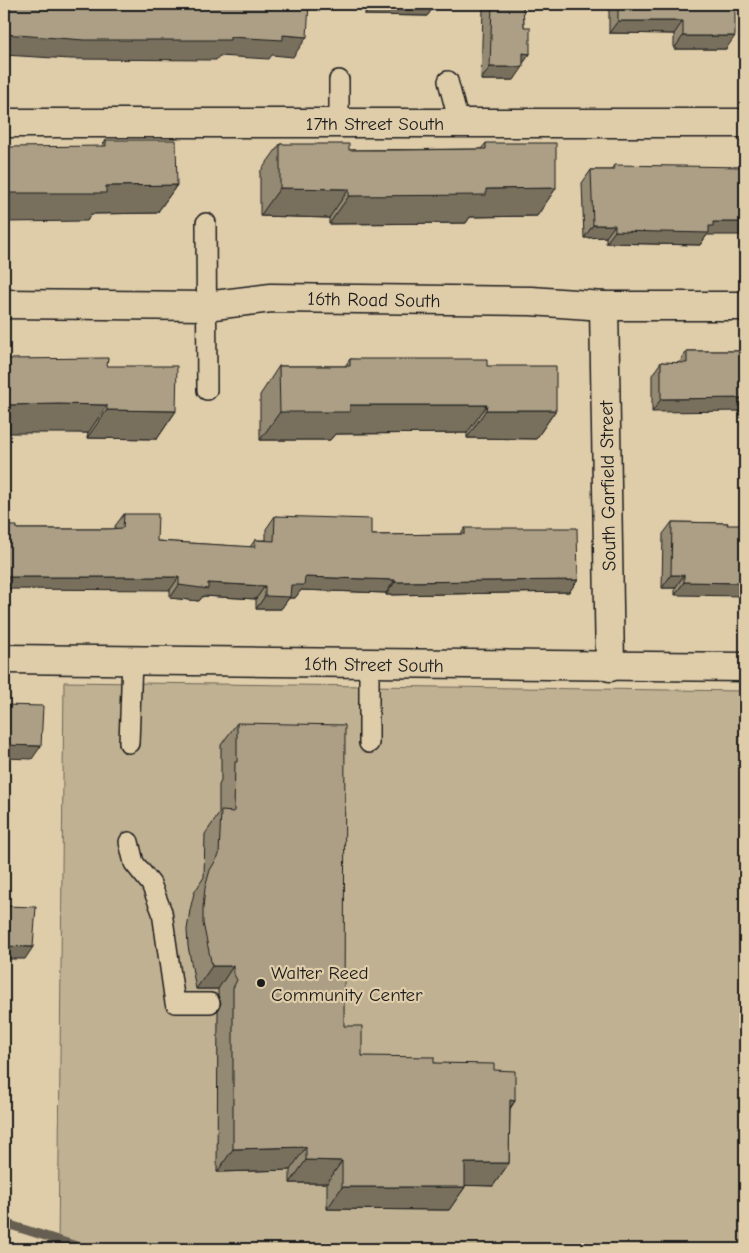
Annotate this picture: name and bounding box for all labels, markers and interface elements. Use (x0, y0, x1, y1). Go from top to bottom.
street label: 17th Street South (306, 113, 444, 135)
street label: 16th Road South (307, 288, 441, 312)
street label: South Garfield Street (596, 400, 620, 571)
street label: 16th Street South (304, 653, 444, 677)
place label: Walter Reed Community Center (271, 962, 423, 1006)
marker: Walter Reed Community Center (255, 977, 267, 989)

